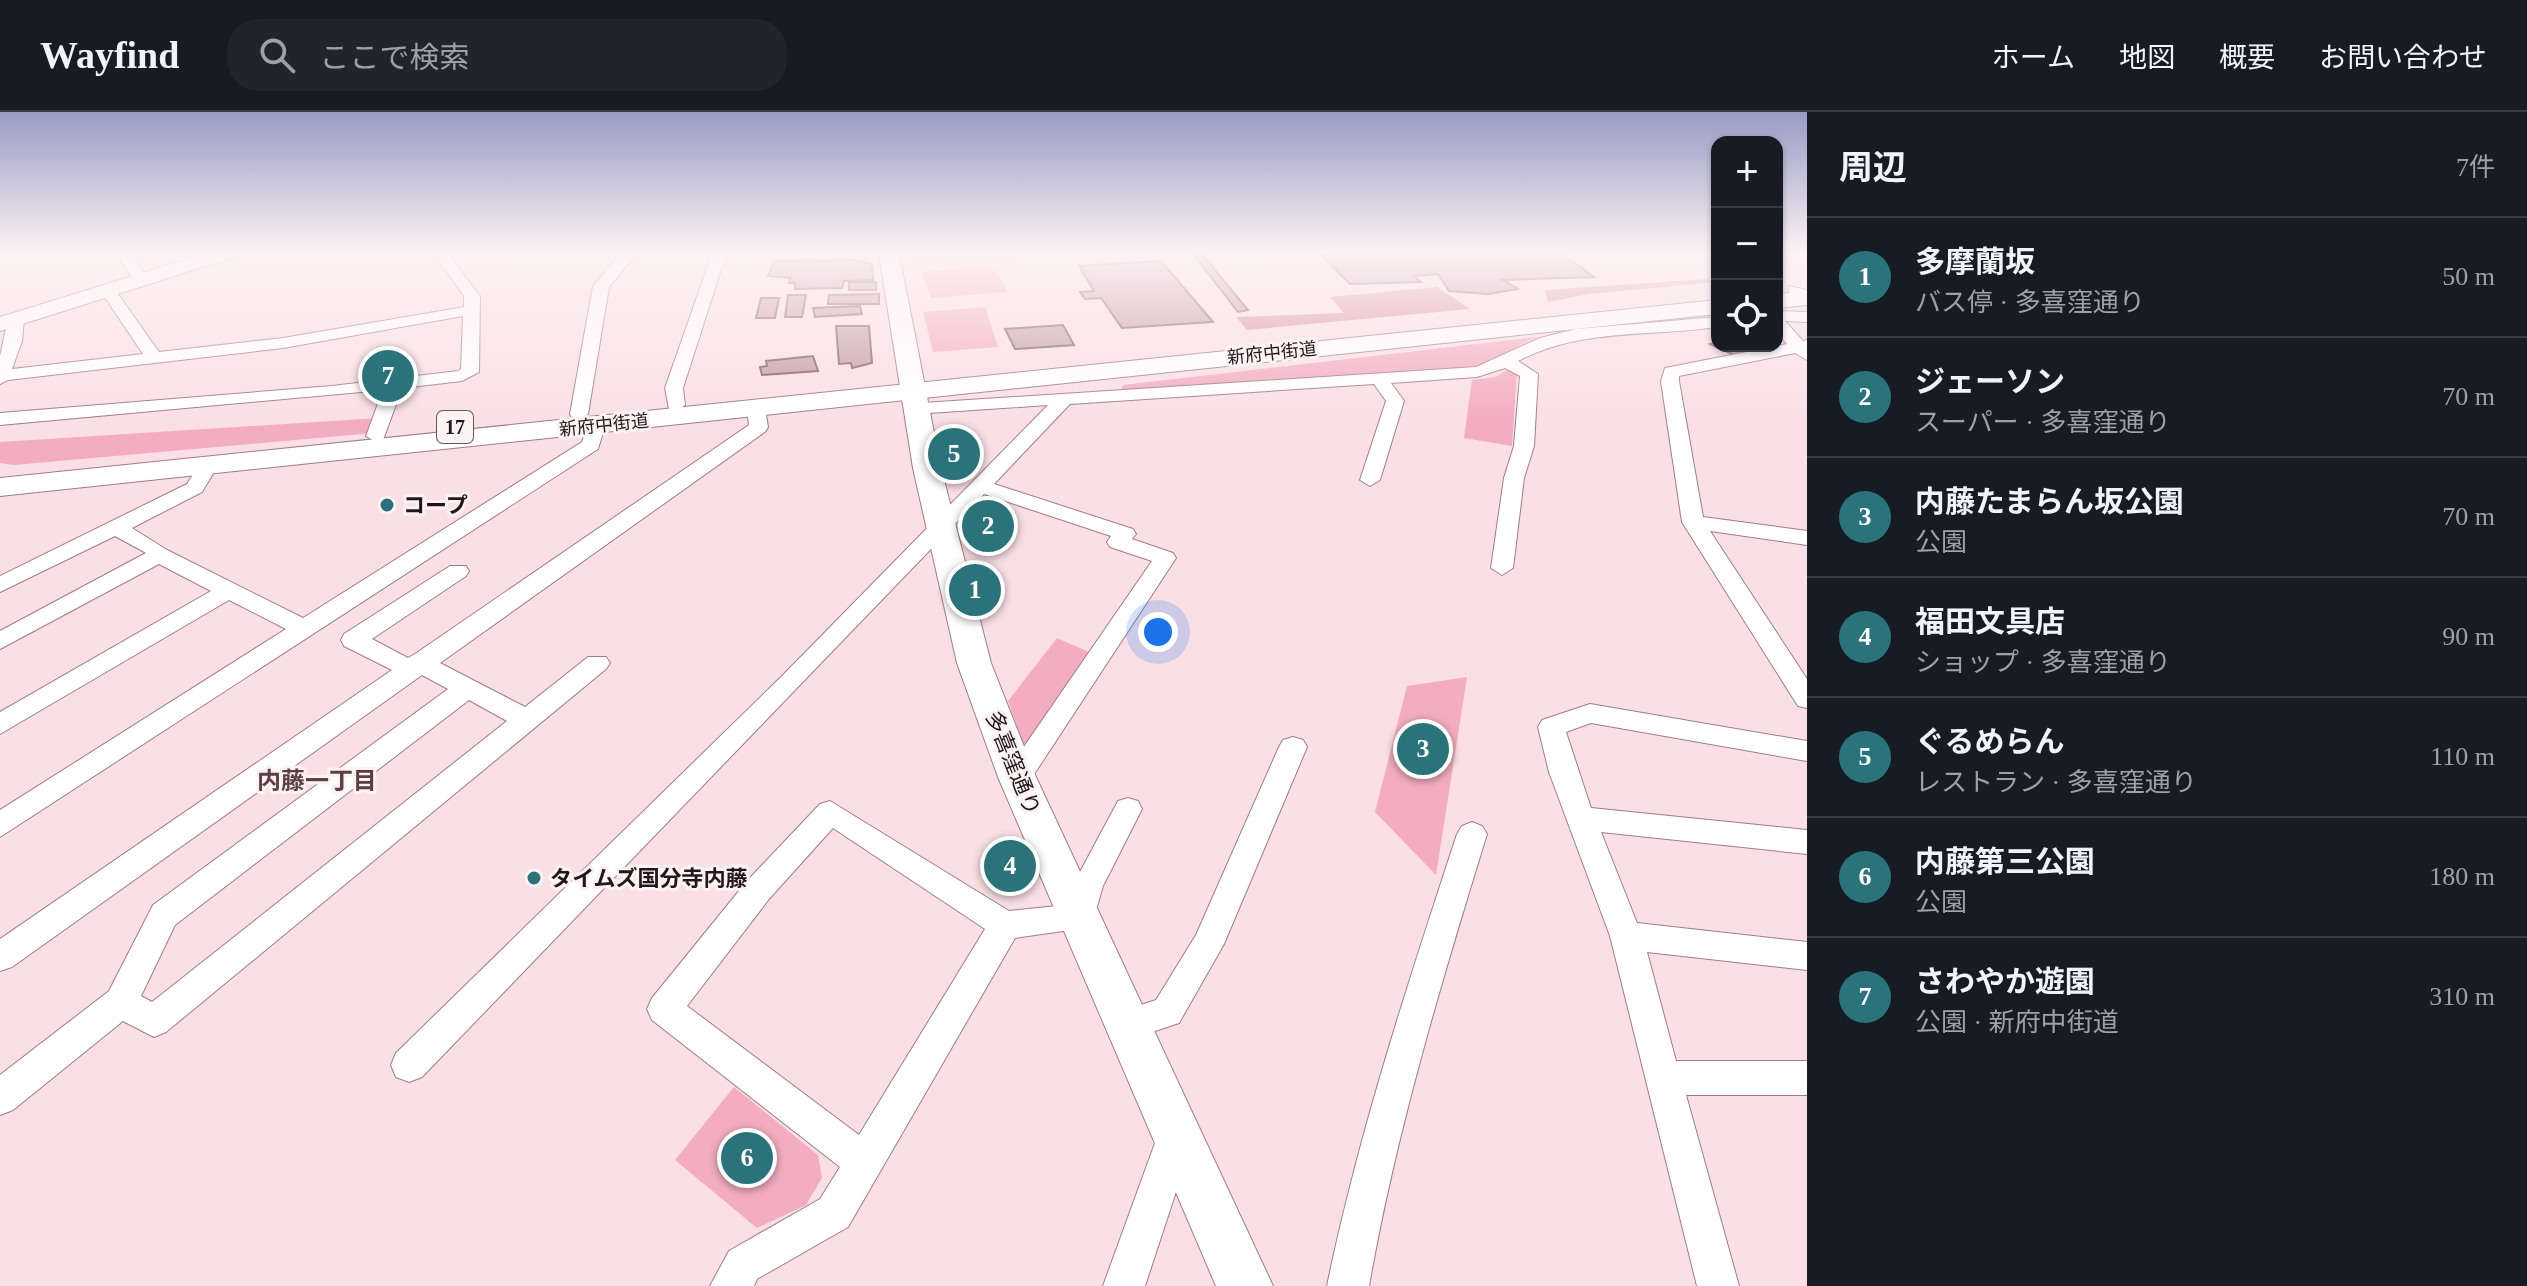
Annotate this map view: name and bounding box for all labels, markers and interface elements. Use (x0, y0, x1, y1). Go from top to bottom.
search box (227, 19, 787, 91)
icon: search (255, 33, 299, 77)
text: Wayfind (40, 34, 179, 76)
text: ここで検索 (319, 41, 469, 74)
text: ホーム (1992, 42, 2075, 73)
text: 地図 (2119, 42, 2175, 73)
text: 概要 (2219, 42, 2275, 73)
text: お問い合わせ (2319, 42, 2487, 73)
map controls (1711, 136, 1783, 352)
button: + (1711, 136, 1783, 208)
text: 周辺 (1839, 149, 1907, 186)
text: 7件 (2456, 153, 2495, 182)
button: − (1711, 208, 1783, 280)
text: 多摩蘭坂 (1915, 245, 2035, 278)
text: 1 (1859, 262, 1872, 291)
text: 50 m (2442, 262, 2495, 291)
button: locate (1711, 280, 1783, 352)
text: バス停 · 多喜窪通り (1915, 288, 2145, 317)
street label: 新府中街道 (1226, 338, 1318, 368)
pin: 7 (362, 346, 414, 406)
text: ジェーソン (1915, 365, 2065, 398)
text: 2 (1859, 382, 1872, 411)
text: 70 m (2442, 382, 2495, 411)
text: スーパー · 多喜窪通り (1915, 408, 2170, 437)
street label: 新府中街道 (558, 410, 650, 440)
road number: 17 (437, 411, 473, 443)
pin: 5 (928, 424, 980, 484)
text: 内藤たまらん坂公園 (1915, 485, 2184, 518)
place label: コープ (403, 493, 468, 518)
marker: コープ (378, 496, 396, 514)
pin: 2 (962, 496, 1014, 556)
text: 3 (1859, 502, 1872, 531)
text: 70 m (2442, 502, 2495, 531)
text: 公園 (1915, 528, 1967, 557)
pin: 1 (949, 560, 1001, 620)
text: 福田文具店 (1915, 605, 2065, 638)
your location (1138, 612, 1178, 652)
text: 4 (1859, 622, 1872, 651)
text: 90 m (2442, 622, 2495, 651)
text: ショップ · 多喜窪通り (1915, 648, 2171, 677)
street label: 多喜窪通り (981, 707, 1045, 819)
pin: 3 (1397, 719, 1449, 779)
text: ぐるめらん (1915, 725, 2064, 758)
text: 5 (1859, 742, 1872, 771)
text: 110 m (2430, 742, 2495, 771)
district label: 内藤一丁目 (257, 768, 377, 794)
text: レストラン · 多喜窪通り (1915, 768, 2197, 797)
pin: 4 (984, 836, 1036, 896)
text: 内藤第三公園 (1915, 845, 2095, 878)
text: 6 (1859, 862, 1872, 891)
text: 180 m (2429, 862, 2495, 891)
place label: タイムズ国分寺内藤 (550, 866, 748, 891)
marker: タイムズ国分寺内藤 (525, 869, 543, 887)
text: 公園 (1915, 888, 1967, 917)
text: さわやか遊園 (1915, 965, 2095, 998)
text: 7 (1859, 982, 1872, 1011)
text: 310 m (2429, 982, 2495, 1011)
text: 公園 · 新府中街道 (1915, 1008, 2119, 1037)
pin: 6 (721, 1128, 773, 1188)

